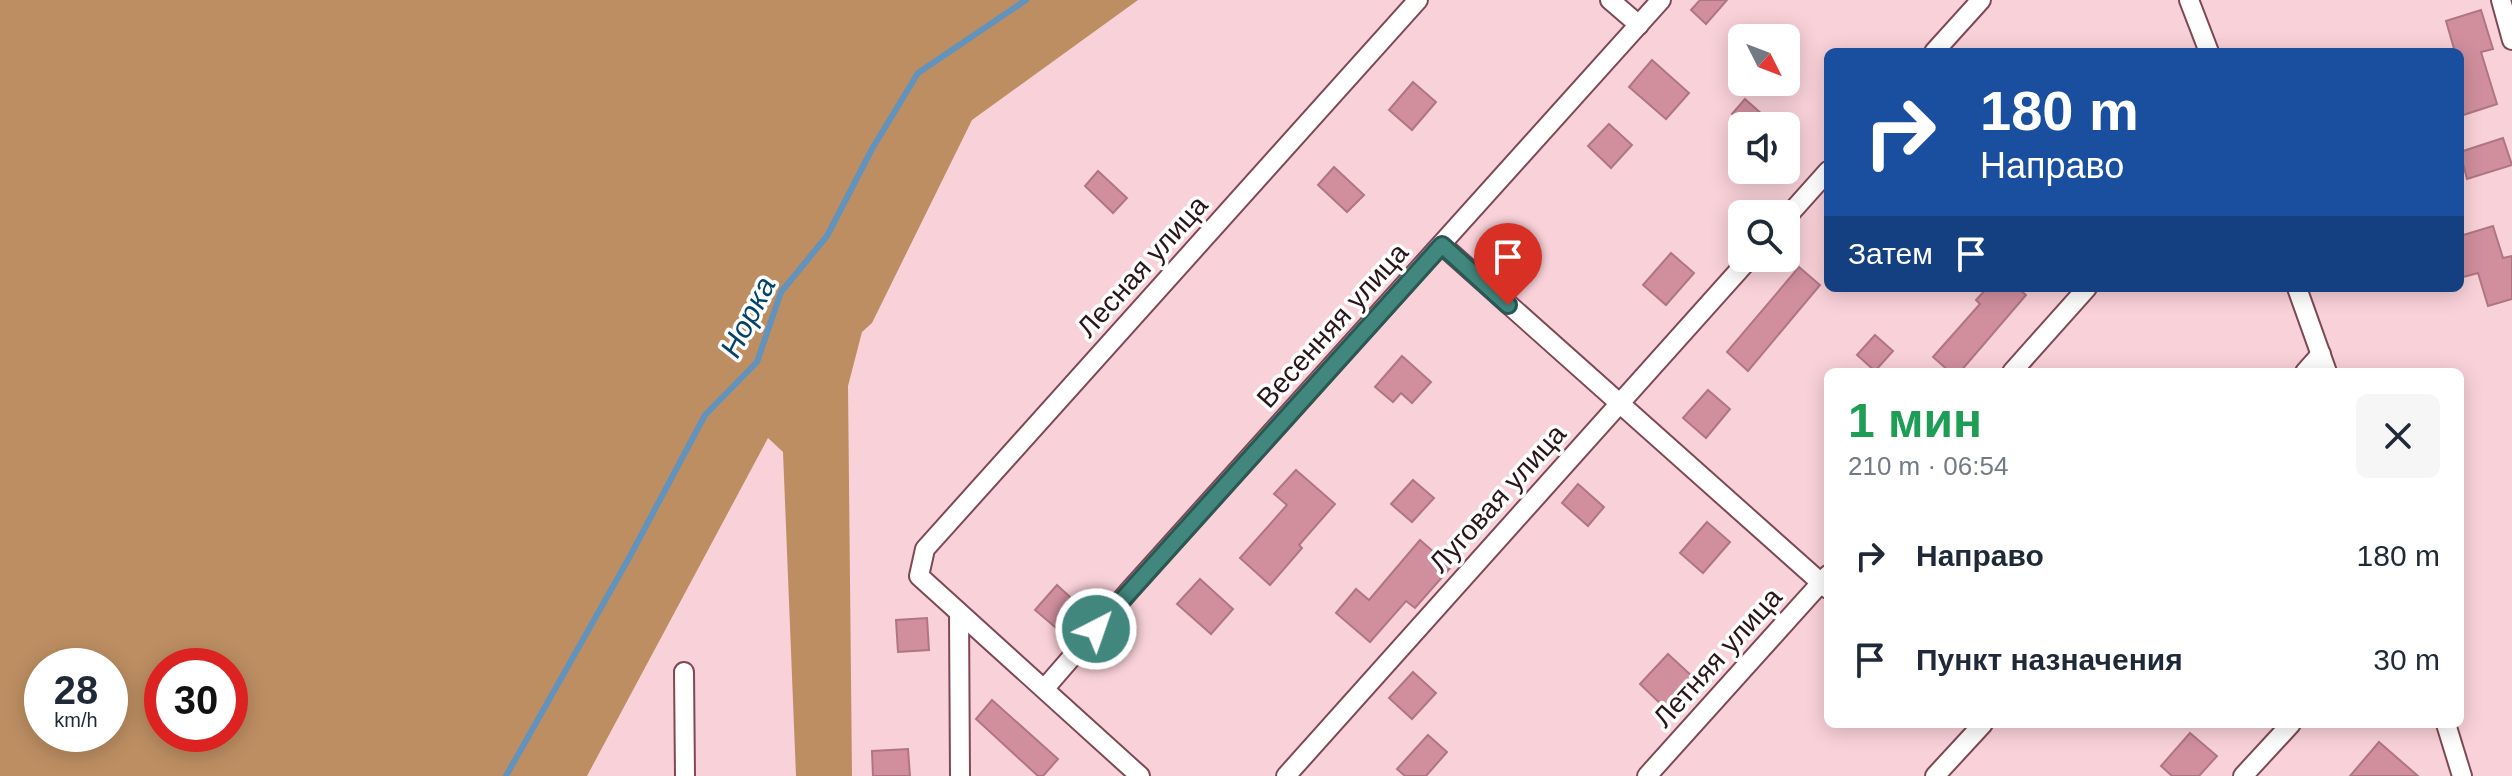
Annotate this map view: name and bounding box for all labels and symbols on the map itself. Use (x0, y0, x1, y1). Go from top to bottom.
north arrow (1728, 24, 1800, 96)
street label: Лесная улица (1071, 189, 1214, 343)
pin (1474, 223, 1542, 305)
street label: Весенняя улица (1251, 237, 1414, 414)
water label: Норка (713, 271, 782, 363)
street label: Луговая улица (1423, 418, 1572, 579)
street label: Летняя улица (1647, 581, 1788, 733)
position arrow (1054, 587, 1138, 671)
speed limit sign: 30 (144, 648, 248, 752)

